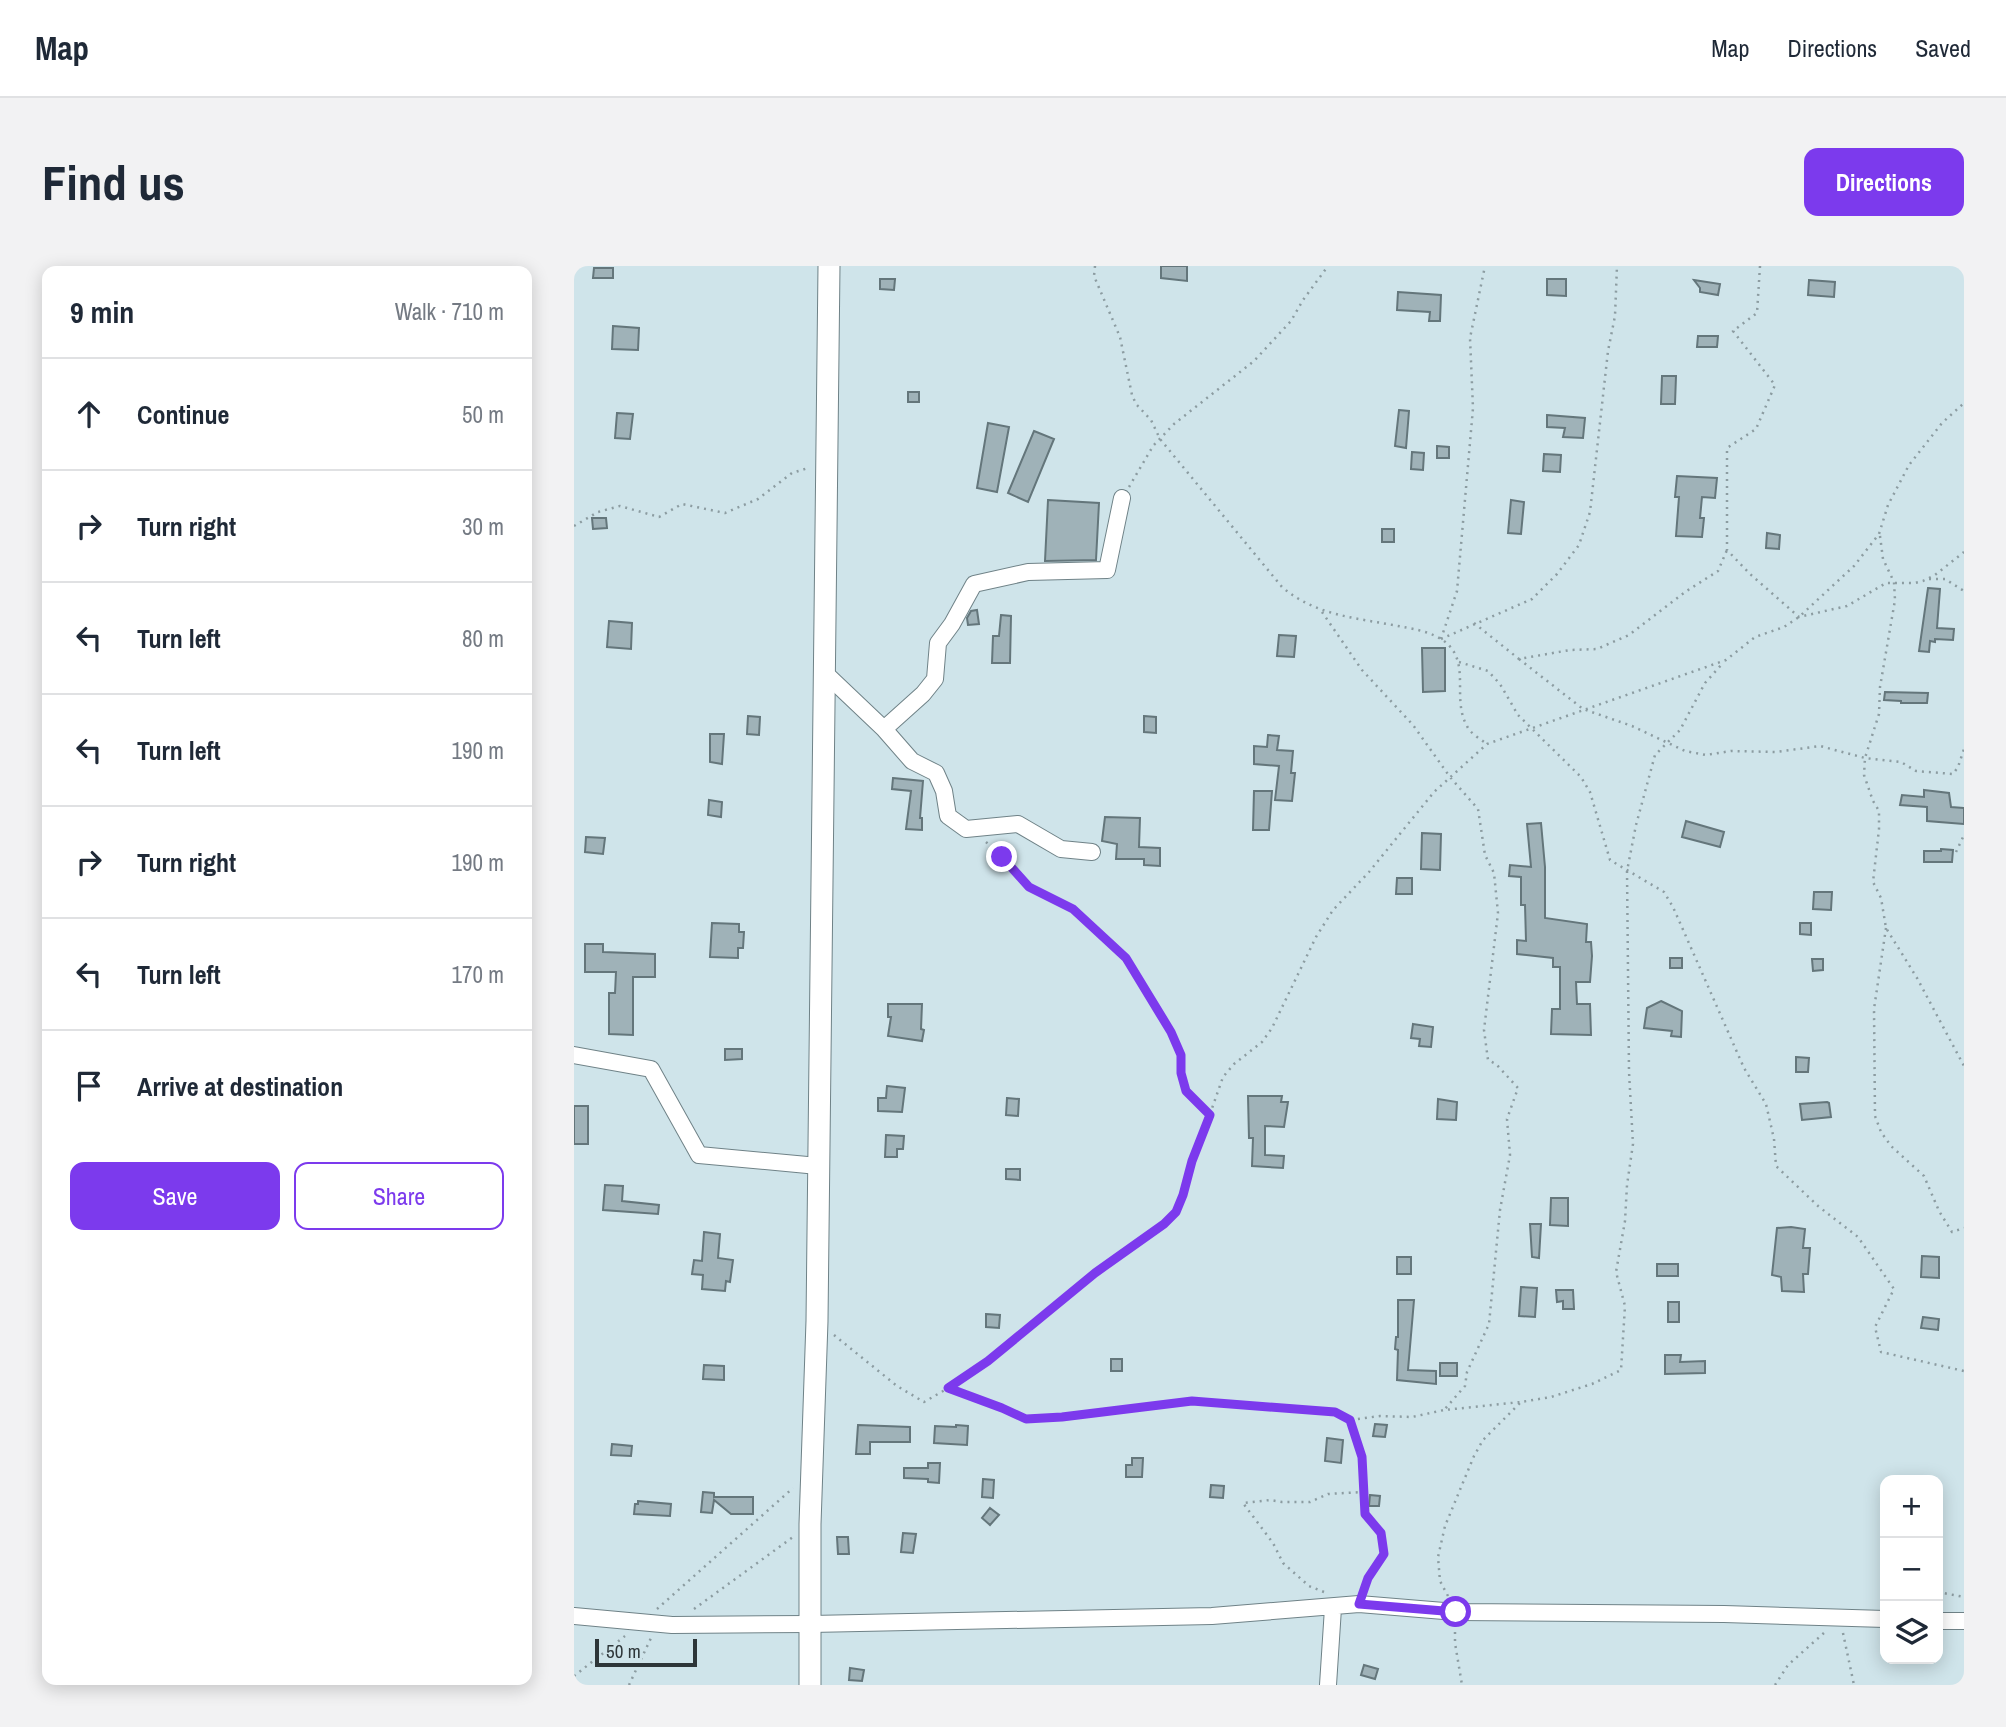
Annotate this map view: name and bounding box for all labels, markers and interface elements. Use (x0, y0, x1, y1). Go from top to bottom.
text: Map (35, 26, 89, 70)
text: Map (1711, 32, 1749, 64)
text: Directions (1787, 32, 1877, 64)
text: Saved (1915, 32, 1971, 64)
button: Directions (1804, 148, 1964, 216)
text: Find us (42, 149, 185, 215)
text: 9 min (70, 292, 134, 332)
text: Walk · 710 m (395, 296, 504, 327)
icon: ahead (70, 395, 108, 433)
text: Continue (137, 397, 229, 432)
text: 50 m (462, 399, 504, 430)
icon: right (70, 507, 108, 545)
text: Turn right (137, 509, 236, 544)
text: 30 m (462, 511, 504, 542)
icon: left (70, 619, 108, 657)
text: Turn left (137, 621, 221, 656)
text: 80 m (462, 623, 504, 654)
icon: left (70, 731, 108, 769)
text: Turn left (137, 733, 221, 768)
text: 190 m (452, 735, 504, 766)
route end (986, 841, 1017, 872)
icon: right (70, 843, 108, 881)
text: Turn right (137, 845, 236, 880)
text: 190 m (452, 847, 504, 878)
icon: left (70, 955, 108, 993)
text: Turn left (137, 957, 221, 992)
text: 170 m (452, 959, 504, 990)
icon: arrive (70, 1067, 108, 1105)
text: Arrive at destination (137, 1069, 343, 1104)
button: Save (70, 1162, 280, 1230)
button: Share (294, 1162, 504, 1230)
map controls (1880, 1475, 1943, 1664)
button: + (1880, 1475, 1943, 1538)
button: − (1880, 1538, 1943, 1601)
route start (1440, 1596, 1471, 1627)
button: layers (1880, 1601, 1943, 1664)
scale bar (595, 1636, 696, 1668)
text: 50 m (606, 1638, 641, 1664)

